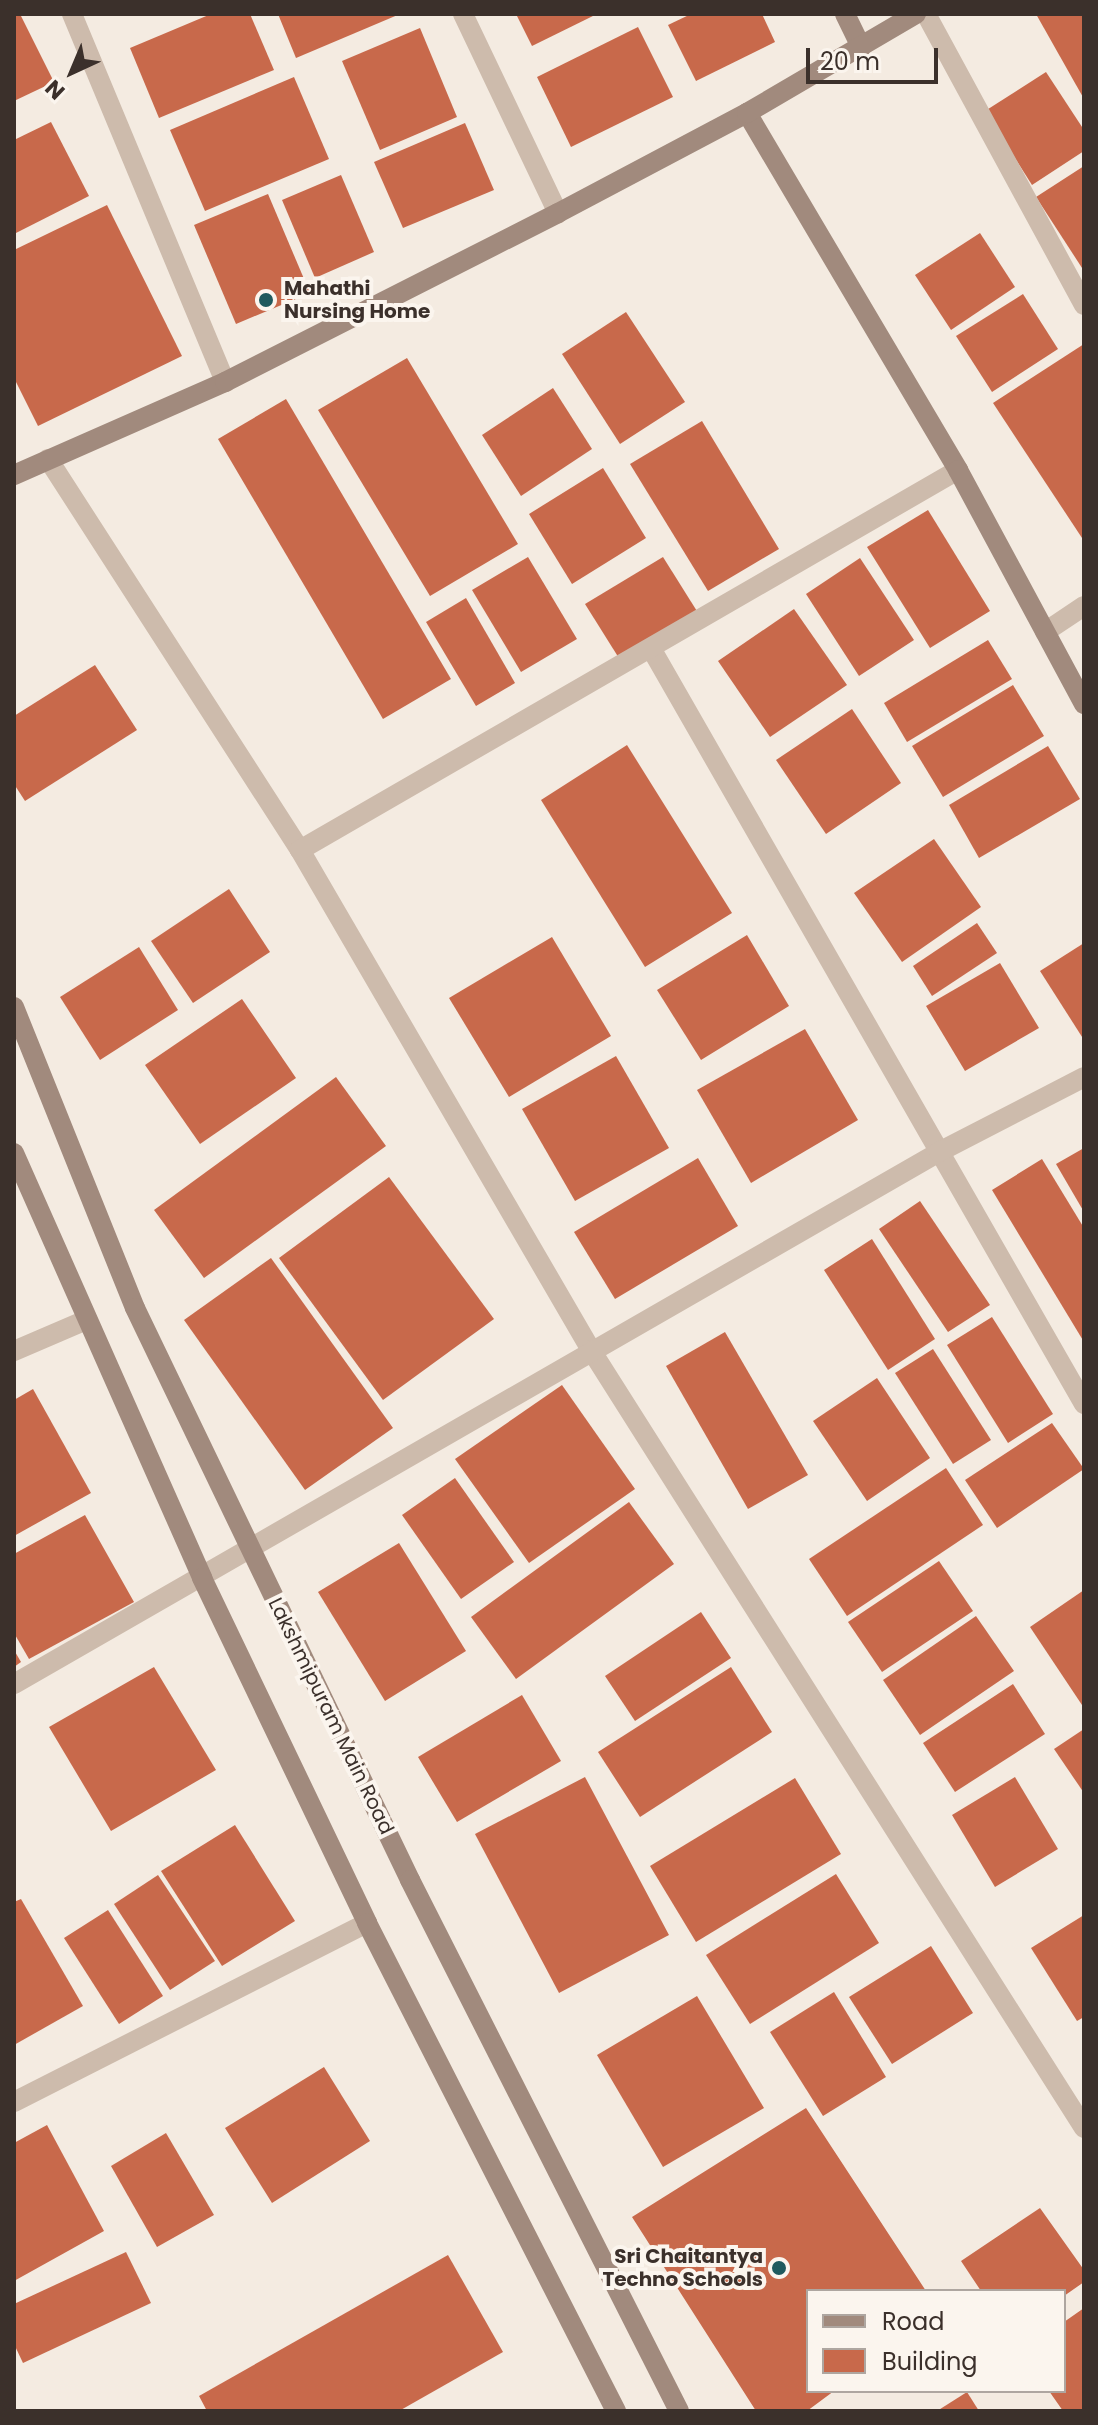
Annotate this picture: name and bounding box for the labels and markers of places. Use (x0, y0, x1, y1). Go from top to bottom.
place label: Mahathi Nursing Home (284, 276, 430, 323)
marker: Mahathi Nursing Home (255, 289, 277, 311)
place label: Sri Chaitantya Techno Schools (602, 2244, 763, 2291)
marker: Sri Chaitantya Techno Schools (770, 2259, 788, 2277)

